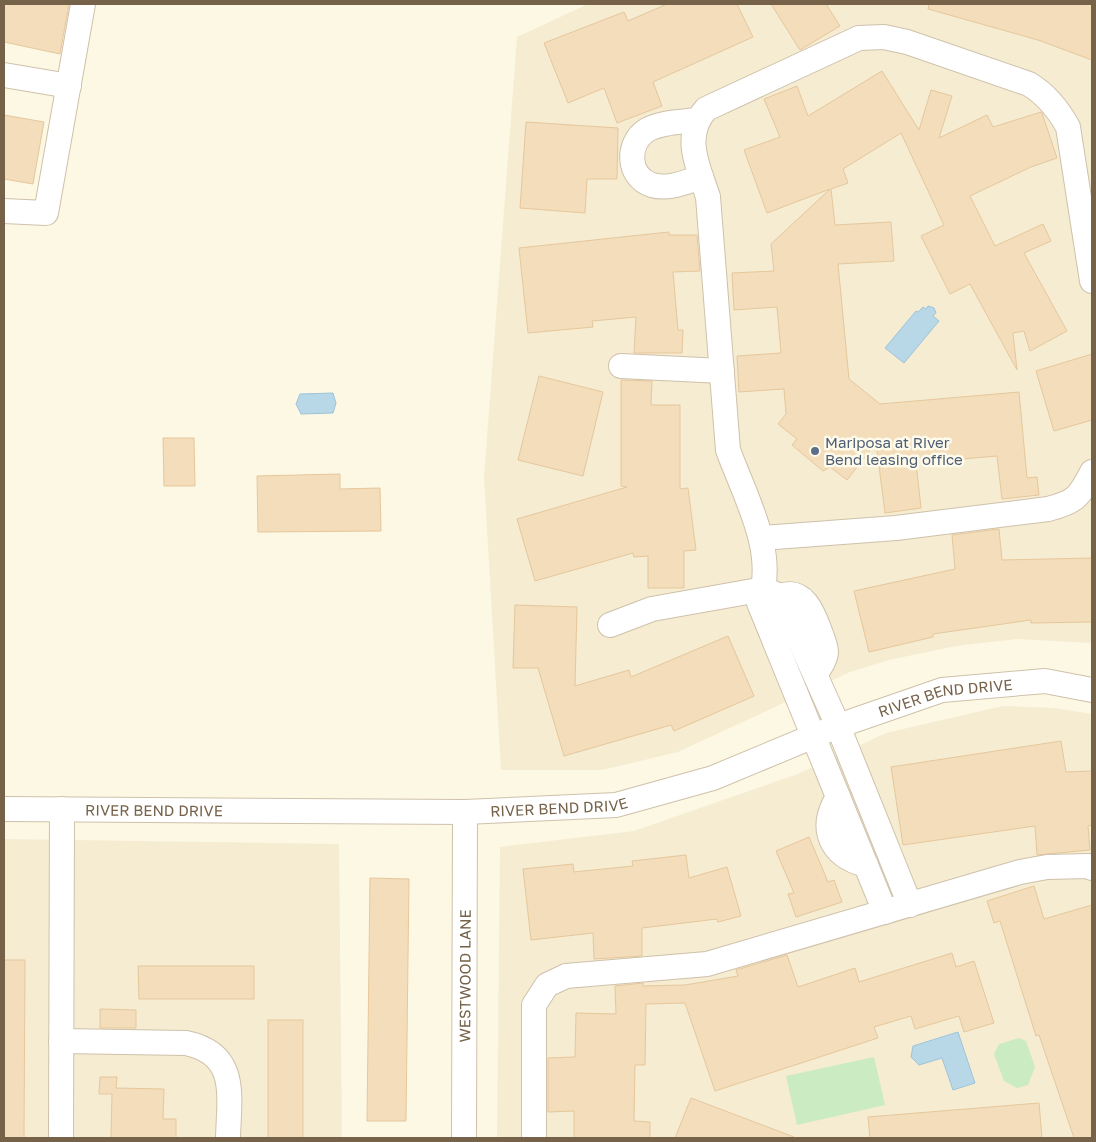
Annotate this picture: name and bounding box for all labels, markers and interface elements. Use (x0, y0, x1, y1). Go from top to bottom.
place label: Mariposa at River Bend leasing office (825, 433, 963, 468)
marker: Mariposa at River Bend leasing office (809, 445, 821, 457)
street label: RIVER BEND DRIVE (876, 675, 1013, 720)
street label: RIVER BEND DRIVE (490, 793, 630, 820)
street label: RIVER BEND DRIVE (85, 801, 223, 819)
street label: WESTWOOD LANE (455, 909, 474, 1043)

